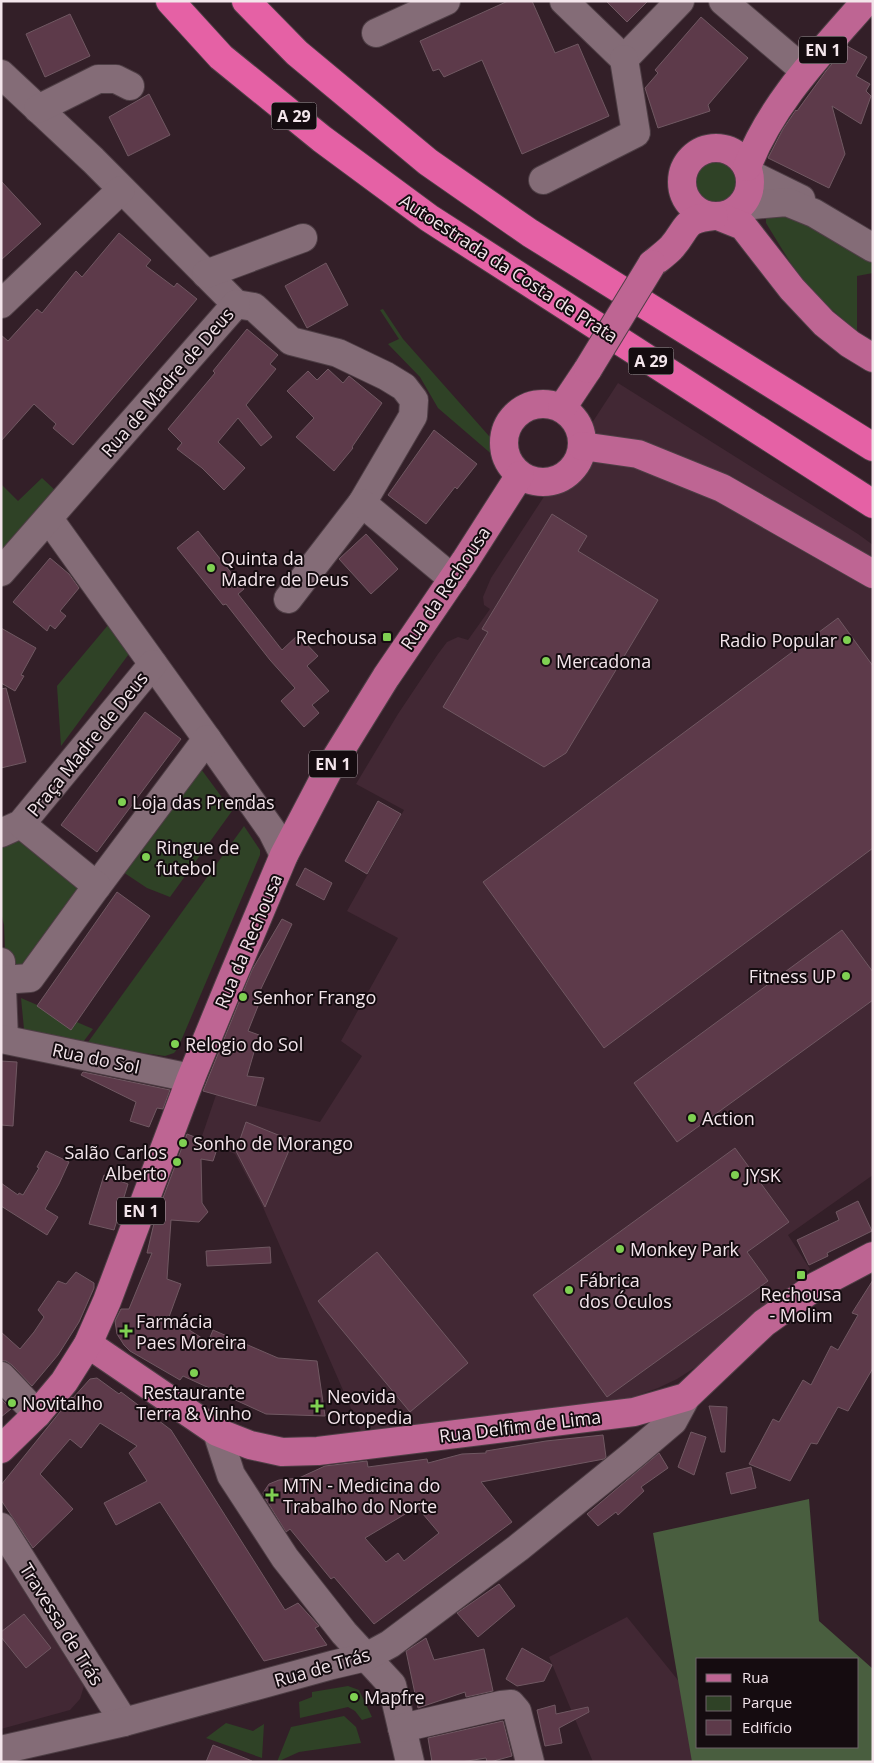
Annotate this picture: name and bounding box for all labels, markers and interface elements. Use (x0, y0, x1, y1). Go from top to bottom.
road number: EN 1 (799, 36, 847, 64)
road number: A 29 (272, 102, 316, 130)
street label: Autoestrada da Costa de Prata (395, 188, 623, 348)
street label: Rua de Madre de Deus (95, 302, 239, 462)
road number: A 29 (628, 348, 674, 374)
street label: Rua da Rechousa (395, 522, 495, 654)
place label: Quinta da Madre de Deus (221, 546, 349, 591)
marker: Quinta da Madre de Deus (205, 562, 217, 574)
place label: Rechousa (296, 625, 377, 649)
place label: Radio Popular (719, 628, 838, 652)
marker: Rechousa (381, 631, 393, 643)
marker: Radio Popular (841, 634, 853, 646)
place label: Mercadona (556, 649, 651, 673)
marker: Mercadona (540, 655, 552, 667)
street label: Praça Madre de Deus (21, 667, 153, 821)
road number: EN 1 (309, 751, 357, 778)
place label: Loja das Prendas (132, 790, 275, 814)
marker: Loja das Prendas (116, 796, 128, 808)
place label: Ringue de futebol (156, 835, 239, 880)
marker: Ringue de futebol (140, 851, 152, 863)
street label: Rua da Rechousa (209, 870, 287, 1012)
place label: Fitness UP (749, 964, 836, 988)
marker: Fitness UP (840, 970, 852, 982)
place label: Senhor Frango (253, 985, 376, 1009)
marker: Senhor Frango (237, 991, 249, 1003)
place label: Relogio do Sol (185, 1032, 303, 1056)
street label: Rua do Sol (50, 1037, 142, 1079)
marker: Relogio do Sol (169, 1038, 181, 1050)
place label: Action (702, 1106, 755, 1130)
marker: Action (686, 1112, 698, 1124)
place label: Sonho de Morango (193, 1131, 353, 1155)
marker: Sonho de Morango (177, 1137, 189, 1149)
place label: Salão Carlos Alberto (64, 1140, 167, 1185)
marker: Salão Carlos Alberto (171, 1156, 183, 1168)
place label: JYSK (743, 1163, 782, 1187)
marker: JYSK (729, 1169, 741, 1181)
road number: EN 1 (117, 1198, 165, 1224)
place label: Monkey Park (630, 1237, 740, 1261)
marker: Monkey Park (614, 1243, 626, 1255)
place label: Fábrica dos Óculos (579, 1268, 672, 1313)
marker: Rechousa - Molim (795, 1269, 807, 1281)
place label: Rechousa - Molim (760, 1282, 842, 1327)
marker: Fábrica dos Óculos (563, 1284, 575, 1296)
place label: Farmácia Paes Moreira (136, 1309, 247, 1354)
marker: Farmácia Paes Moreira (120, 1325, 132, 1337)
marker: Restaurante Terra & Vinho (188, 1367, 200, 1379)
place label: Restaurante Terra & Vinho (136, 1380, 252, 1425)
place label: Neovida Ortopedia (327, 1384, 412, 1429)
place label: Novitalho (22, 1391, 103, 1415)
marker: Novitalho (6, 1397, 18, 1409)
marker: Neovida Ortopedia (311, 1400, 323, 1412)
street label: Rua Delfim de Lima (438, 1404, 602, 1448)
place label: MTN - Medicina do Trabalho do Norte (283, 1473, 440, 1518)
marker: MTN - Medicina do Trabalho do Norte (265, 1488, 279, 1502)
street label: Travessa de Trás (15, 1558, 109, 1690)
street label: Rua de Trás (271, 1642, 373, 1692)
legend (696, 1658, 859, 1748)
text: Rua (742, 1667, 769, 1687)
place label: Mapfre (364, 1685, 425, 1709)
marker: Mapfre (348, 1691, 360, 1703)
text: Parque (742, 1692, 792, 1712)
text: Edifício (742, 1717, 792, 1737)

